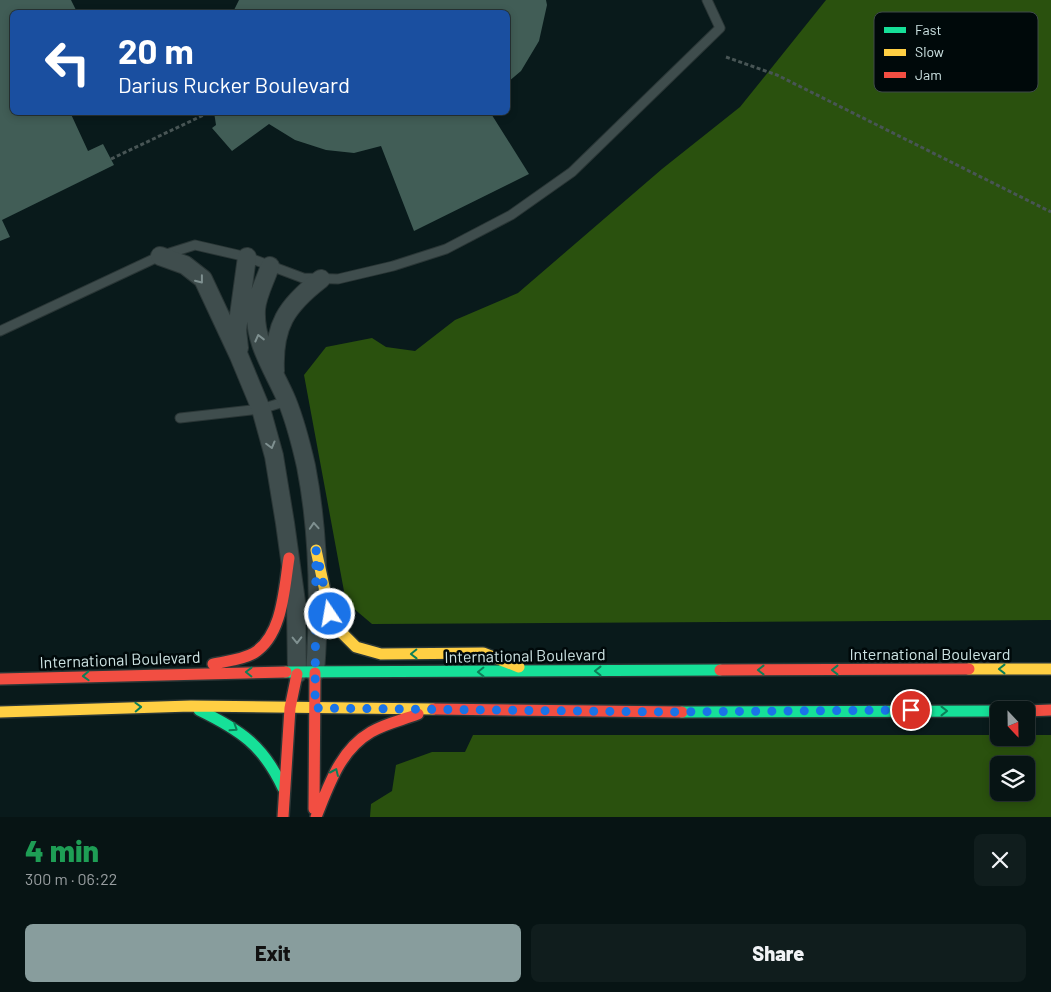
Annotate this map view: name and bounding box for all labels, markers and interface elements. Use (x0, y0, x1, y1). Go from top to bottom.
legend (874, 12, 1038, 92)
text: Fast (915, 21, 941, 38)
text: 20 m (118, 29, 194, 71)
icon: left (35, 30, 100, 95)
text: Slow (915, 43, 944, 60)
text: Jam (915, 66, 942, 83)
text: Darius Rucker Boulevard (118, 71, 350, 97)
one-way arrow (195, 274, 203, 283)
one-way arrow (254, 333, 265, 342)
one-way arrow (265, 440, 275, 448)
one-way arrow (309, 522, 320, 530)
position arrow (303, 587, 355, 639)
one-way arrow (292, 636, 302, 644)
street label: International Boulevard (444, 644, 606, 666)
street label: International Boulevard (849, 644, 1011, 663)
street label: International Boulevard (39, 647, 201, 671)
one-way arrow (410, 649, 418, 659)
one-way arrow (998, 664, 1006, 674)
one-way arrow (757, 665, 764, 675)
one-way arrow (831, 665, 838, 675)
one-way arrow (594, 666, 602, 676)
one-way arrow (244, 667, 252, 677)
one-way arrow (477, 667, 484, 677)
one-way arrow (82, 671, 90, 682)
pin (890, 689, 932, 731)
icon: arrive (897, 696, 925, 724)
north arrow (990, 701, 1035, 746)
map controls (990, 701, 1035, 801)
one-way arrow (134, 702, 142, 712)
one-way arrow (940, 706, 948, 716)
one-way arrow (229, 722, 238, 731)
button: layers (990, 756, 1035, 801)
one-way arrow (328, 768, 339, 777)
text: 4 min (25, 832, 99, 868)
button: close (974, 834, 1026, 886)
text: 300 m · 06:22 (25, 869, 117, 888)
button: Exit (25, 924, 521, 982)
button: Share (531, 924, 1026, 982)

